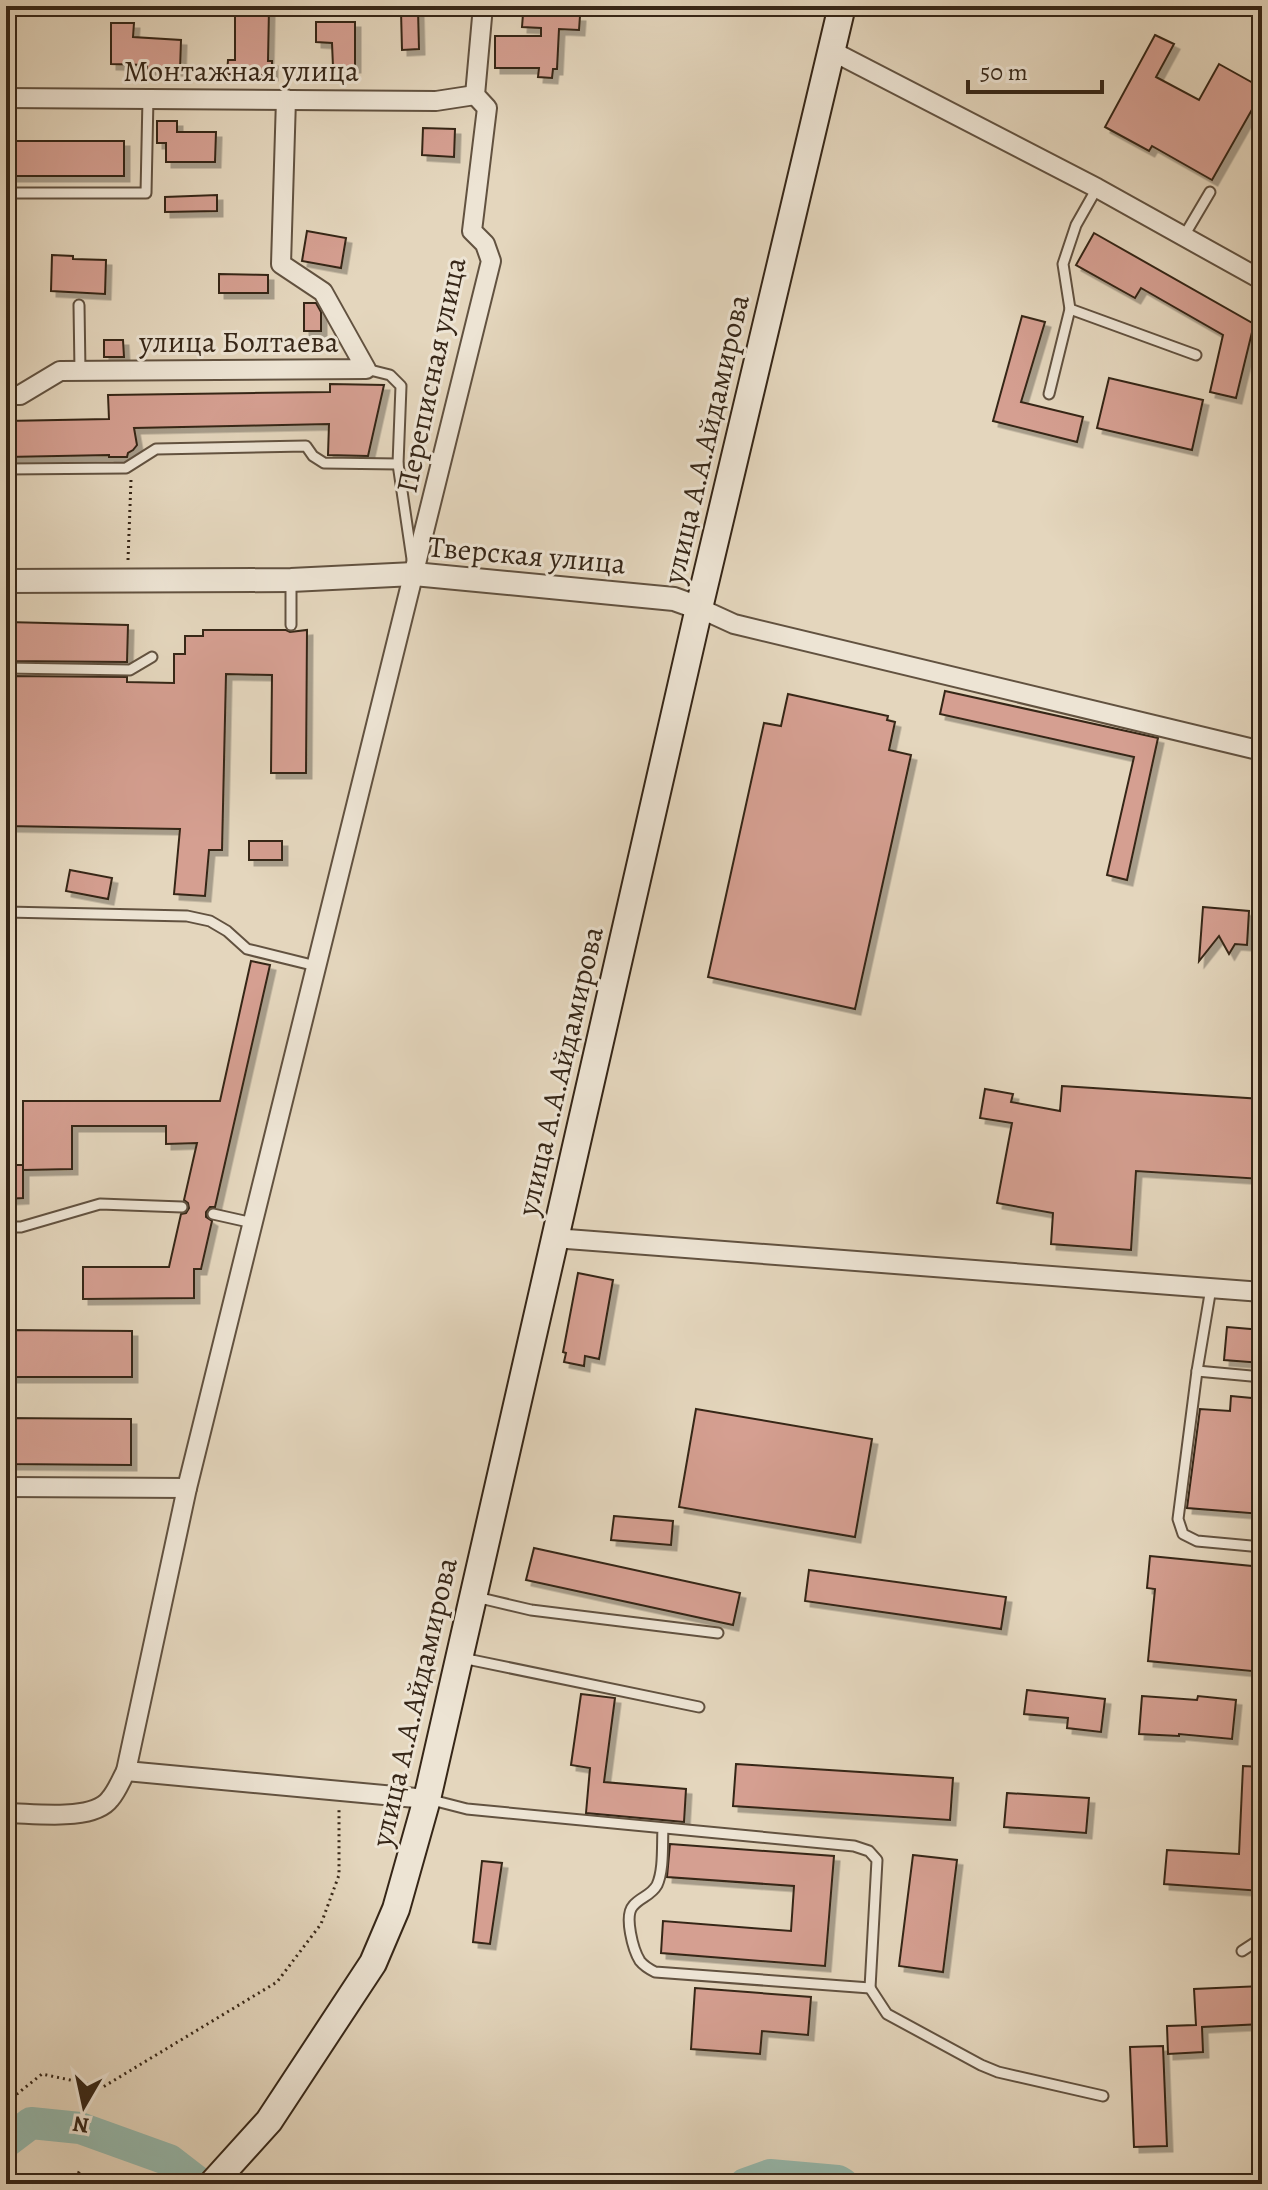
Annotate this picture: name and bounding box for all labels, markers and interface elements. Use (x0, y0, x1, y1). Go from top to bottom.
scale bar (968, 44, 1102, 94)
street label: Монтажная улица (123, 51, 359, 91)
text: 50 m (980, 56, 1028, 88)
street label: Переписная улица (387, 253, 476, 496)
street label: улица А.А.Айдамирова (653, 290, 759, 589)
street label: улица Болтаева (138, 322, 339, 362)
street label: Тверская улица (427, 526, 628, 584)
street label: улица А.А.Айдамирова (507, 922, 613, 1221)
street label: улица А.А.Айдамирова (361, 1553, 467, 1852)
north arrow (44, 2066, 124, 2146)
text: N (71, 2109, 91, 2141)

